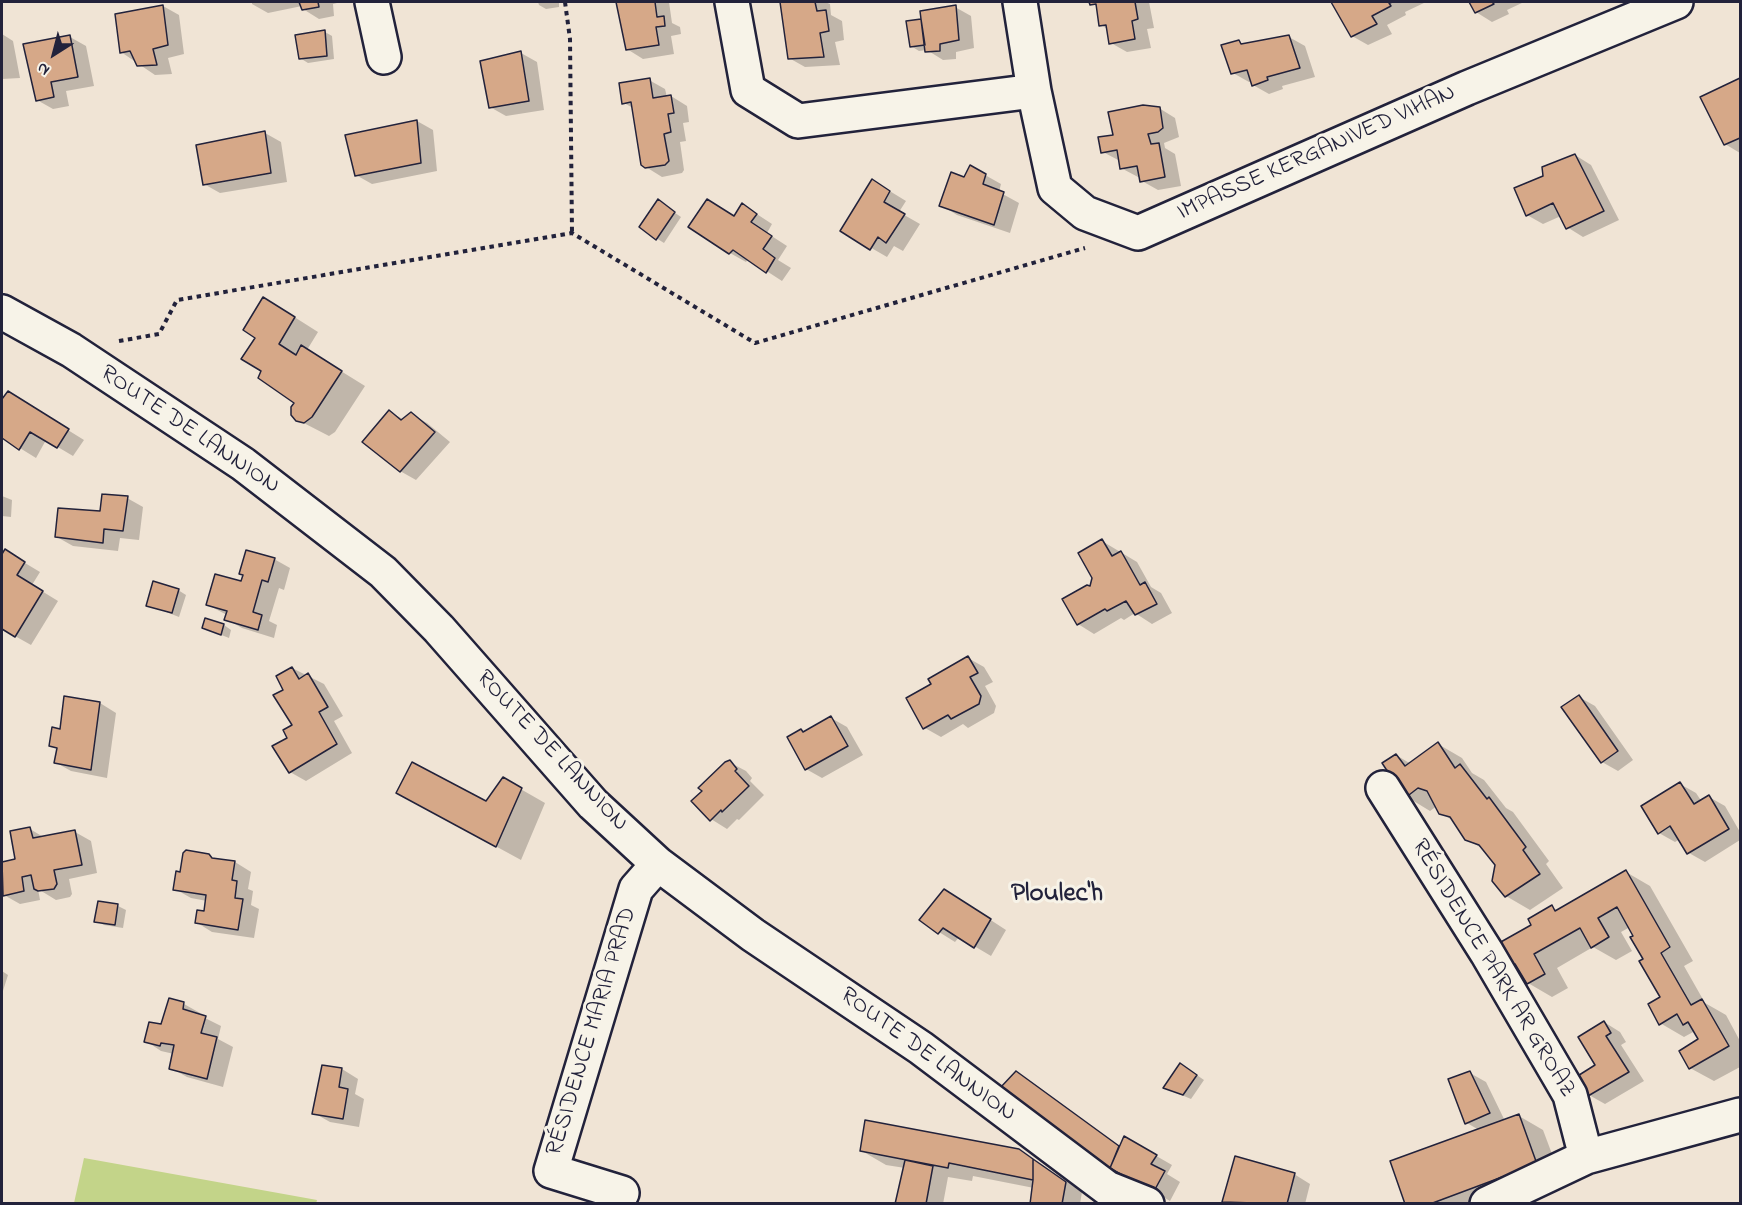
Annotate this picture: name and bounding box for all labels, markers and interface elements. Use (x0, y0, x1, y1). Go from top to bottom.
north arrow (24, 24, 84, 84)
text: N (32, 56, 55, 81)
street label: IMPASSE KERGANIVED VIHAN (1173, 80, 1461, 228)
street label: ROUTE DE LANNION (94, 360, 284, 502)
street label: ROUTE DE LANNION (469, 665, 633, 839)
street label: RÉSIDENCE PARK AR GROAZ (1403, 835, 1581, 1103)
district label: Ploulec'h (1011, 880, 1103, 912)
street label: RÉSIDENCE MARIA PRAD (541, 904, 645, 1160)
street label: ROUTE DE LANNION (833, 982, 1021, 1130)

